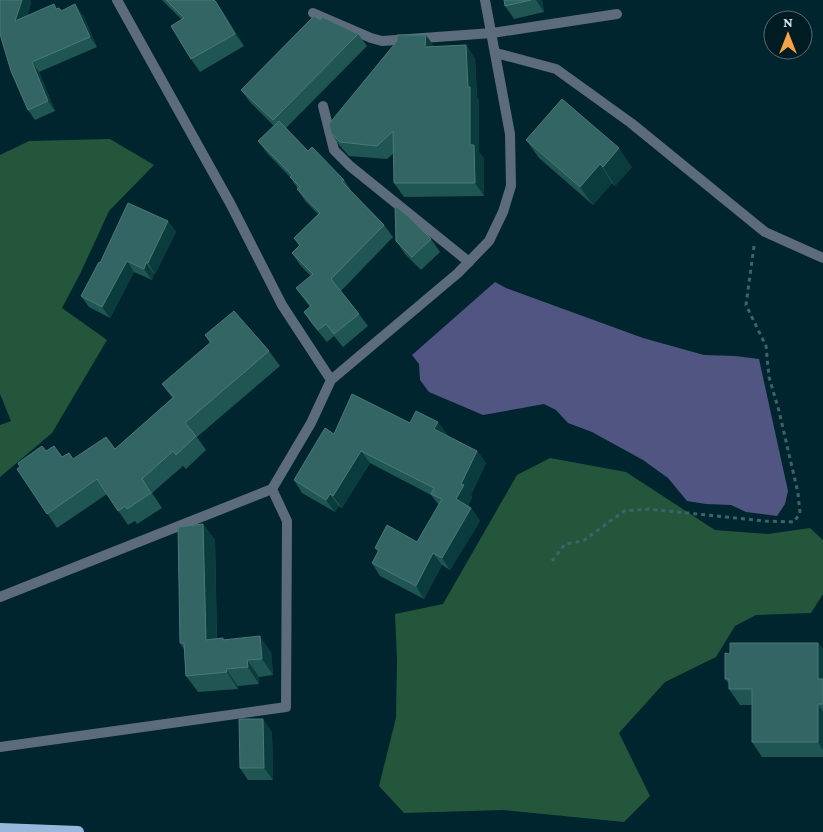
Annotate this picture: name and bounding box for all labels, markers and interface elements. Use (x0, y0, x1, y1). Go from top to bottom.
north arrow (763, 10, 813, 60)
text: N (783, 14, 793, 30)

